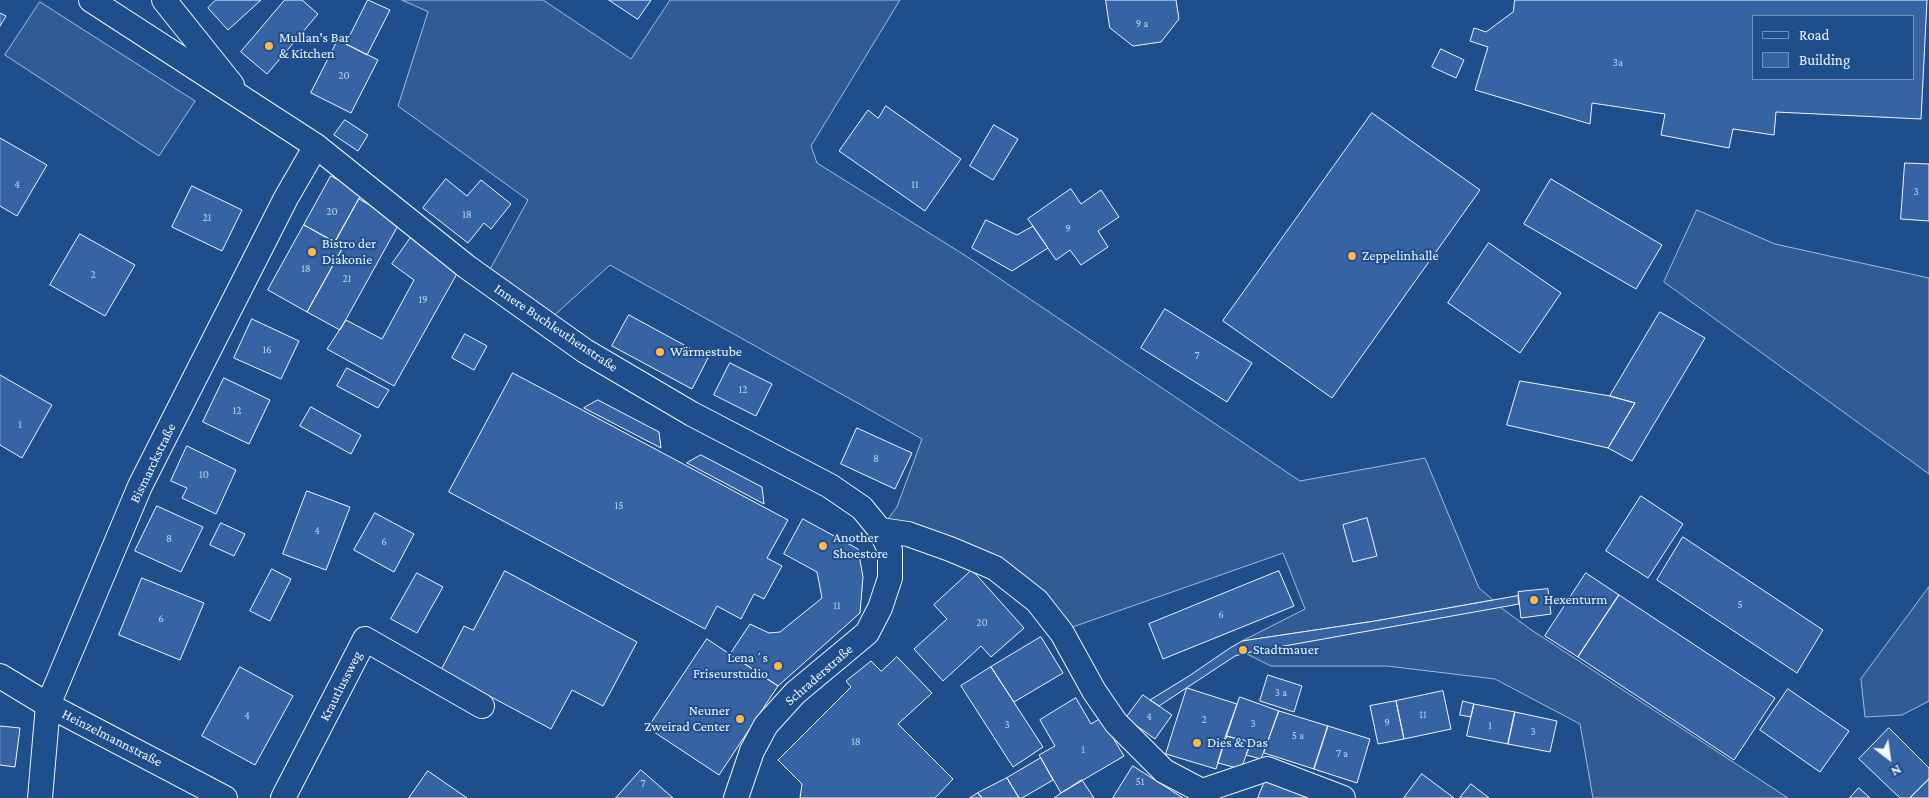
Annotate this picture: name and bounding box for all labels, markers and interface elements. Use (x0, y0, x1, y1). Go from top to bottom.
legend (1752, 15, 1914, 80)
house number: 9 a (1136, 17, 1148, 31)
text: Road (1799, 27, 1829, 43)
place label: Mullan's Bar & Kitchen (279, 30, 350, 62)
marker: Mullan's Bar & Kitchen (263, 40, 275, 52)
text: Building (1799, 52, 1850, 68)
house number: 3a (1613, 56, 1623, 70)
house number: 20 (338, 69, 350, 83)
house number: 4 (14, 178, 20, 192)
house number: 11 (911, 178, 919, 192)
house number: 3 (1913, 185, 1919, 199)
house number: 20 (326, 205, 338, 219)
house number: 18 (462, 208, 472, 222)
house number: 21 (203, 211, 211, 225)
house number: 9 (1065, 222, 1071, 236)
place label: Bistro der Diakonie (322, 236, 376, 268)
marker: Bistro der Diakonie (306, 246, 318, 258)
place label: Zeppelinhalle (1362, 248, 1439, 264)
marker: Zeppelinhalle (1346, 250, 1358, 262)
house number: 18 (301, 262, 311, 276)
house number: 2 (90, 268, 96, 282)
house number: 21 (343, 272, 351, 286)
street label: Innere Buchleuthenstraße (491, 280, 621, 376)
house number: 19 (418, 293, 428, 307)
house number: 16 (262, 343, 272, 357)
place label: Wärmestube (670, 344, 742, 360)
marker: Wärmestube (654, 346, 666, 358)
house number: 7 (1194, 349, 1200, 363)
house number: 12 (739, 383, 747, 397)
house number: 12 (233, 404, 241, 418)
house number: 1 (18, 418, 22, 432)
street label: Bismarckstraße (126, 420, 180, 506)
house number: 8 (873, 452, 879, 466)
house number: 10 (199, 468, 209, 482)
house number: 15 (615, 499, 623, 513)
house number: 4 (314, 524, 320, 538)
place label: Another Shoestore (833, 530, 888, 562)
house number: 8 (166, 532, 172, 546)
house number: 6 (381, 535, 387, 549)
marker: Another Shoestore (817, 540, 829, 552)
place label: Hexenturm (1544, 592, 1607, 608)
marker: Hexenturm (1528, 594, 1540, 606)
house number: 5 (1737, 598, 1743, 612)
house number: 11 (833, 599, 841, 613)
house number: 6 (1218, 608, 1224, 622)
house number: 6 (158, 612, 164, 626)
house number: 20 (976, 616, 988, 630)
street label: Schraderstraße (782, 641, 856, 709)
place label: Stadtmauer (1253, 642, 1319, 658)
marker: Stadtmauer (1237, 644, 1249, 656)
street label: Krautlussweg (316, 648, 366, 724)
place label: Lena´s Friseurstudio (693, 650, 768, 682)
marker: Lena´s Friseurstudio (772, 660, 784, 672)
house number: 3 a (1275, 686, 1287, 700)
place label: Neuner Zweirad Center (644, 703, 730, 736)
street label: Heinzelmannstraße (59, 705, 165, 771)
house number: 11 (1419, 708, 1427, 722)
house number: 4 (244, 709, 250, 723)
house number: 4 (1146, 710, 1152, 724)
marker: Neuner Zweirad Center (734, 713, 746, 725)
house number: 2 (1201, 713, 1207, 727)
house number: 9 (1384, 716, 1390, 730)
house number: 3 (1250, 717, 1256, 731)
house number: 3 (1004, 718, 1010, 732)
house number: 1 (1488, 719, 1492, 733)
house number: 3 (1530, 725, 1536, 739)
house number: 5 a (1292, 729, 1304, 743)
north arrow (1864, 733, 1914, 783)
house number: 18 (851, 735, 861, 749)
place label: Dies & Das (1207, 735, 1268, 751)
marker: Dies & Das (1191, 737, 1203, 749)
house number: 1 (1081, 743, 1085, 757)
house number: 7 a (1336, 747, 1348, 761)
text: N (1888, 762, 1905, 780)
house number: 51 (1136, 775, 1144, 789)
house number: 7 (640, 777, 646, 791)

